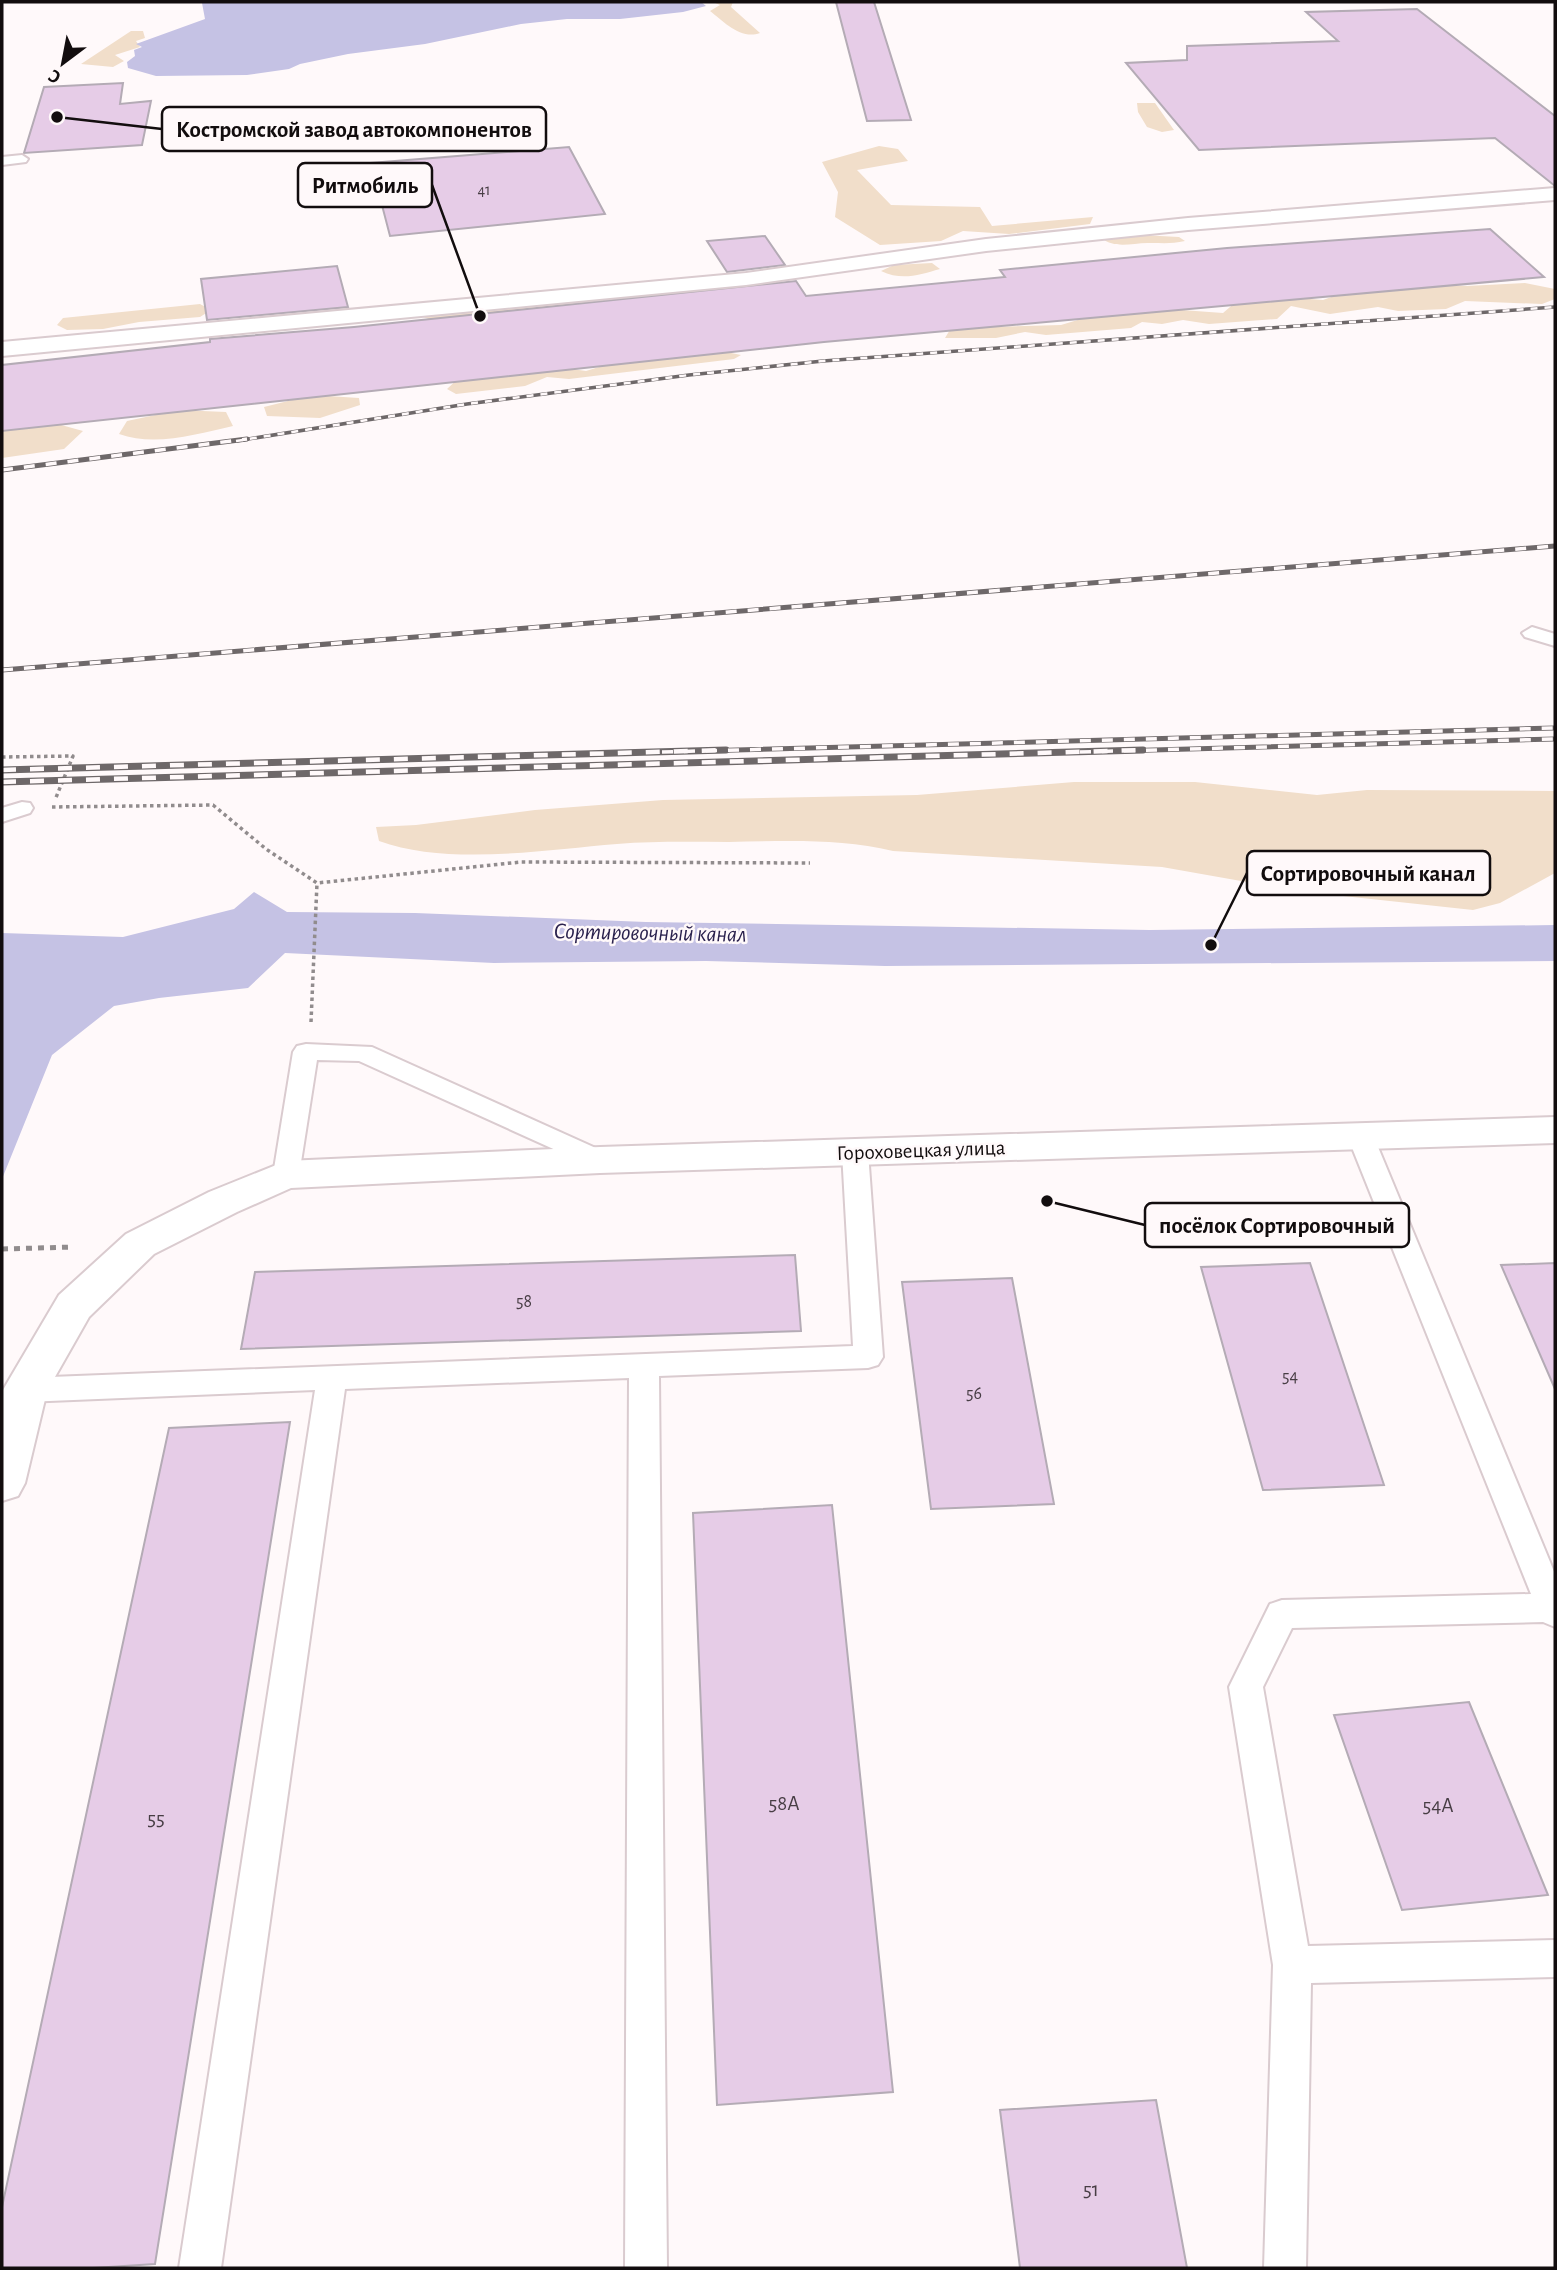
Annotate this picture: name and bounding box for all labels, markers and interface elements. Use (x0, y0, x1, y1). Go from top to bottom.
north arrow (28, 28, 98, 98)
text: С (45, 65, 64, 87)
callout: Костромской завод автокомпонентов (162, 107, 546, 151)
text: Костромской завод автокомпонентов (176, 119, 532, 142)
callout: Ритмобиль (298, 163, 432, 207)
text: Ритмобиль (312, 175, 419, 198)
house number: 41 (477, 182, 491, 198)
callout: Сортировочный канал (1247, 851, 1490, 895)
text: Сортировочный канал (1260, 863, 1476, 886)
water label: Сортировочный канал (553, 920, 747, 947)
street label: Гороховецкая улица (836, 1137, 1006, 1164)
callout: посёлок Сортировочный (1145, 1203, 1409, 1247)
text: посёлок Сортировочный (1159, 1215, 1395, 1238)
house number: 58 (516, 1293, 532, 1311)
house number: 54 (1282, 1368, 1298, 1386)
house number: 56 (966, 1385, 982, 1403)
house number: 58А (768, 1793, 800, 1814)
house number: 54А (1422, 1795, 1454, 1816)
house number: 55 (147, 1808, 165, 1829)
house number: 51 (1083, 2179, 1099, 2200)

